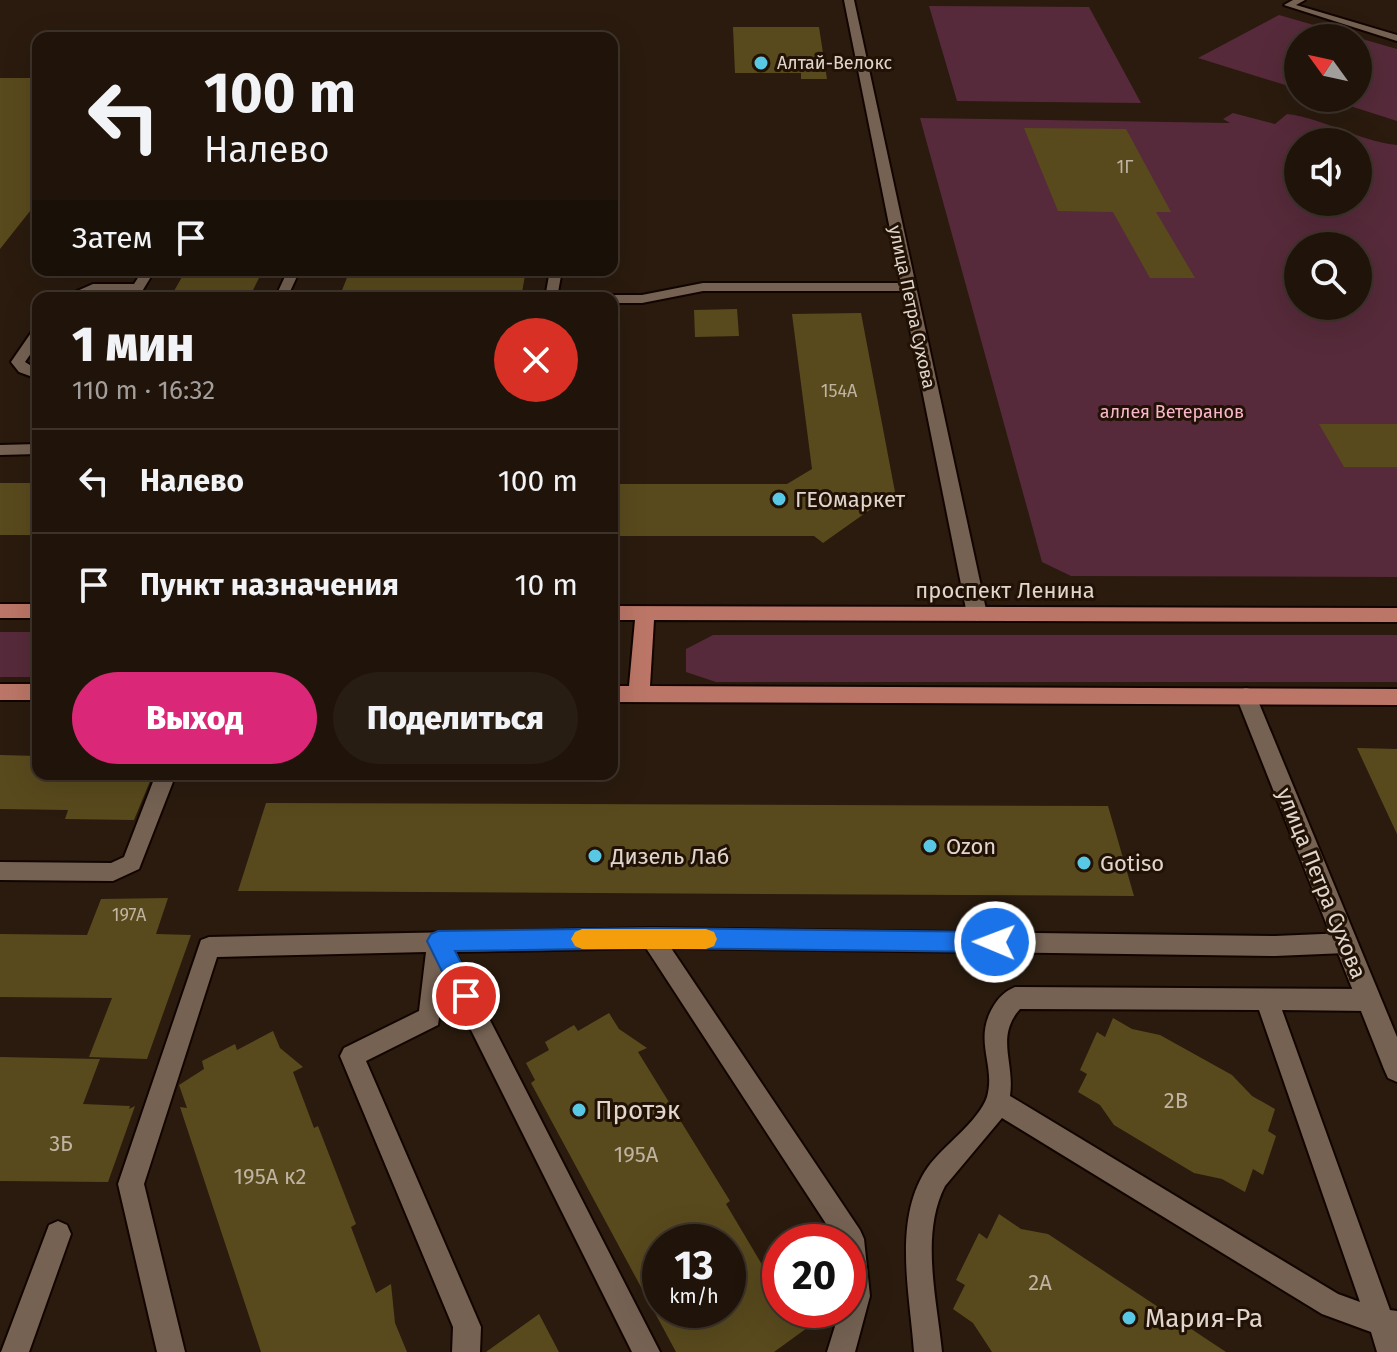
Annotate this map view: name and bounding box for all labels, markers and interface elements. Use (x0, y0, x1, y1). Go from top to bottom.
north arrow (1284, 24, 1372, 112)
map controls (1284, 24, 1372, 320)
place label: Алтай-Велокс (777, 52, 893, 74)
marker: Алтай-Велокс (752, 54, 770, 72)
text: 100 m (204, 60, 356, 127)
icon: left (72, 64, 176, 168)
text: Налево (204, 128, 330, 172)
button: sound (1284, 128, 1372, 216)
house number: 1Г (1117, 156, 1133, 178)
icon: arrive (169, 216, 213, 260)
text: Затем (72, 220, 153, 256)
street label: улица Петра Сухова (884, 223, 940, 391)
button: search (1284, 232, 1372, 320)
text: 1 мин (72, 316, 194, 374)
button: close (494, 318, 578, 402)
text: 110 m · 16:32 (72, 375, 215, 406)
house number: 154А (821, 380, 858, 402)
park label: аллея Ветеранов (1100, 401, 1244, 423)
icon: left (72, 459, 116, 503)
text: Налево (140, 463, 244, 499)
text: 100 m (498, 463, 578, 499)
place label: ГЕОмаркет (795, 486, 905, 513)
marker: ГЕОмаркет (770, 490, 788, 508)
icon: arrive (72, 563, 116, 607)
text: Пункт назначения (140, 567, 399, 603)
text: 10 m (515, 567, 578, 603)
street label: проспект Ленина (915, 577, 1095, 604)
button: Выход (72, 672, 317, 764)
button: Поделиться (333, 672, 578, 764)
street label: улица Петра Сухова (1271, 784, 1372, 983)
place label: Ozon (946, 833, 996, 860)
marker: Ozon (921, 837, 939, 855)
place label: Дизель Лаб (610, 843, 729, 870)
marker: Дизель Лаб (586, 847, 604, 865)
place label: Gotiso (1100, 850, 1164, 877)
marker: Gotiso (1075, 854, 1093, 872)
position arrow (953, 900, 1037, 984)
house number: 197А (112, 904, 147, 926)
pin (432, 962, 500, 1030)
icon: arrive (444, 974, 488, 1018)
house number: 2В (1164, 1087, 1188, 1114)
place label: Протэк (595, 1095, 681, 1126)
marker: Протэк (570, 1101, 588, 1119)
house number: 3Б (49, 1130, 73, 1157)
house number: 195А (614, 1141, 659, 1168)
house number: 195А к2 (234, 1163, 306, 1190)
speed limit sign: 20 (762, 1224, 866, 1328)
text: 13 (674, 1242, 714, 1290)
house number: 2А (1028, 1269, 1052, 1296)
text: km/h (669, 1284, 719, 1308)
place label: Мария-Ра (1145, 1303, 1263, 1334)
marker: Мария-Ра (1120, 1309, 1138, 1327)

